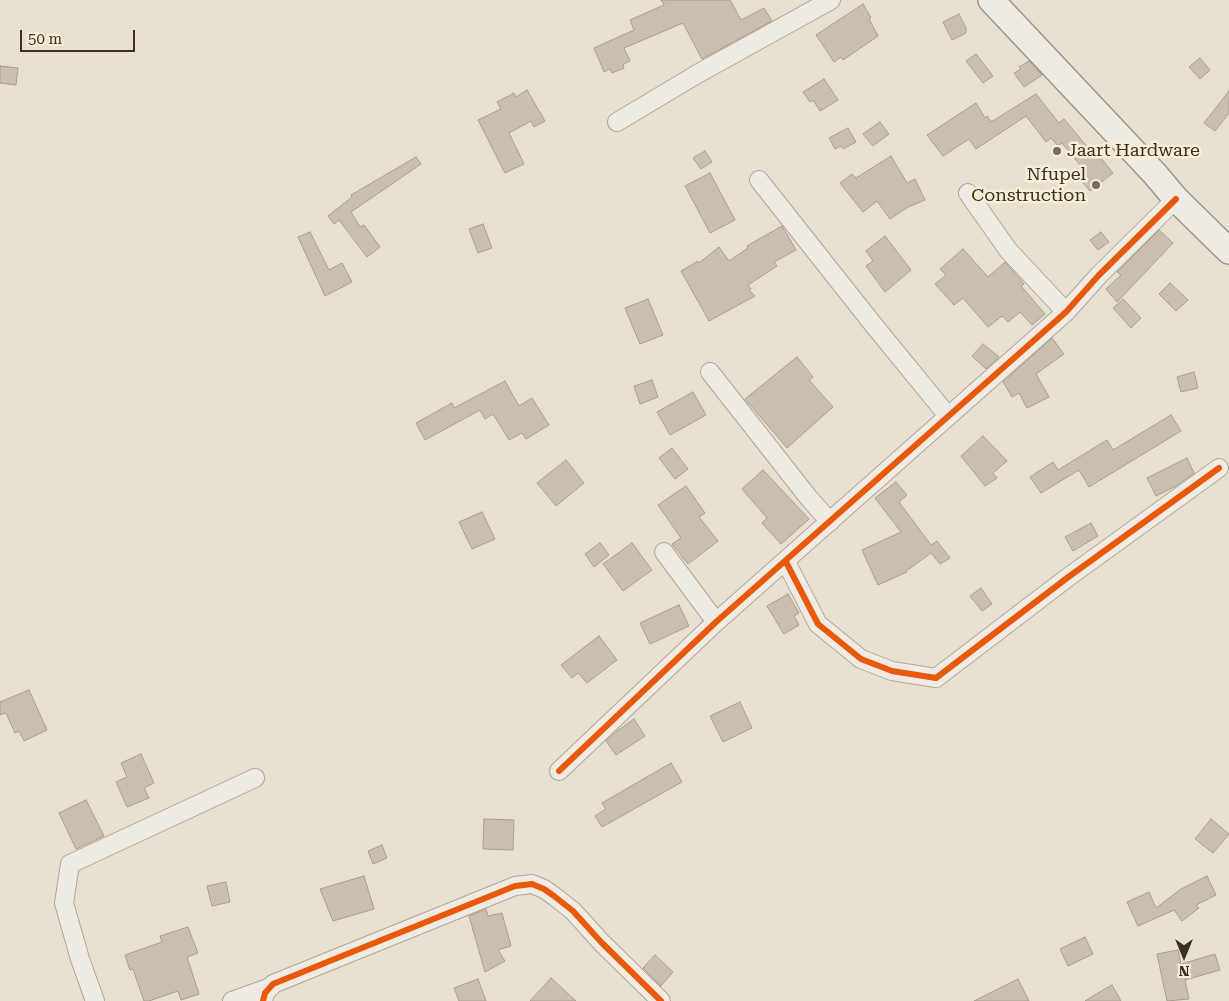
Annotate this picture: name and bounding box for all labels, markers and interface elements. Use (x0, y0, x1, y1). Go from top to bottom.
scale bar (22, 20, 138, 52)
text: 50 m (28, 30, 62, 48)
place label: Jaart Hardware (1067, 140, 1200, 162)
marker: Jaart Hardware (1051, 145, 1063, 157)
place label: Nfupel Construction (971, 164, 1086, 206)
marker: Nfupel Construction (1090, 179, 1102, 191)
north arrow (1159, 931, 1209, 981)
text: N (1179, 963, 1189, 979)

